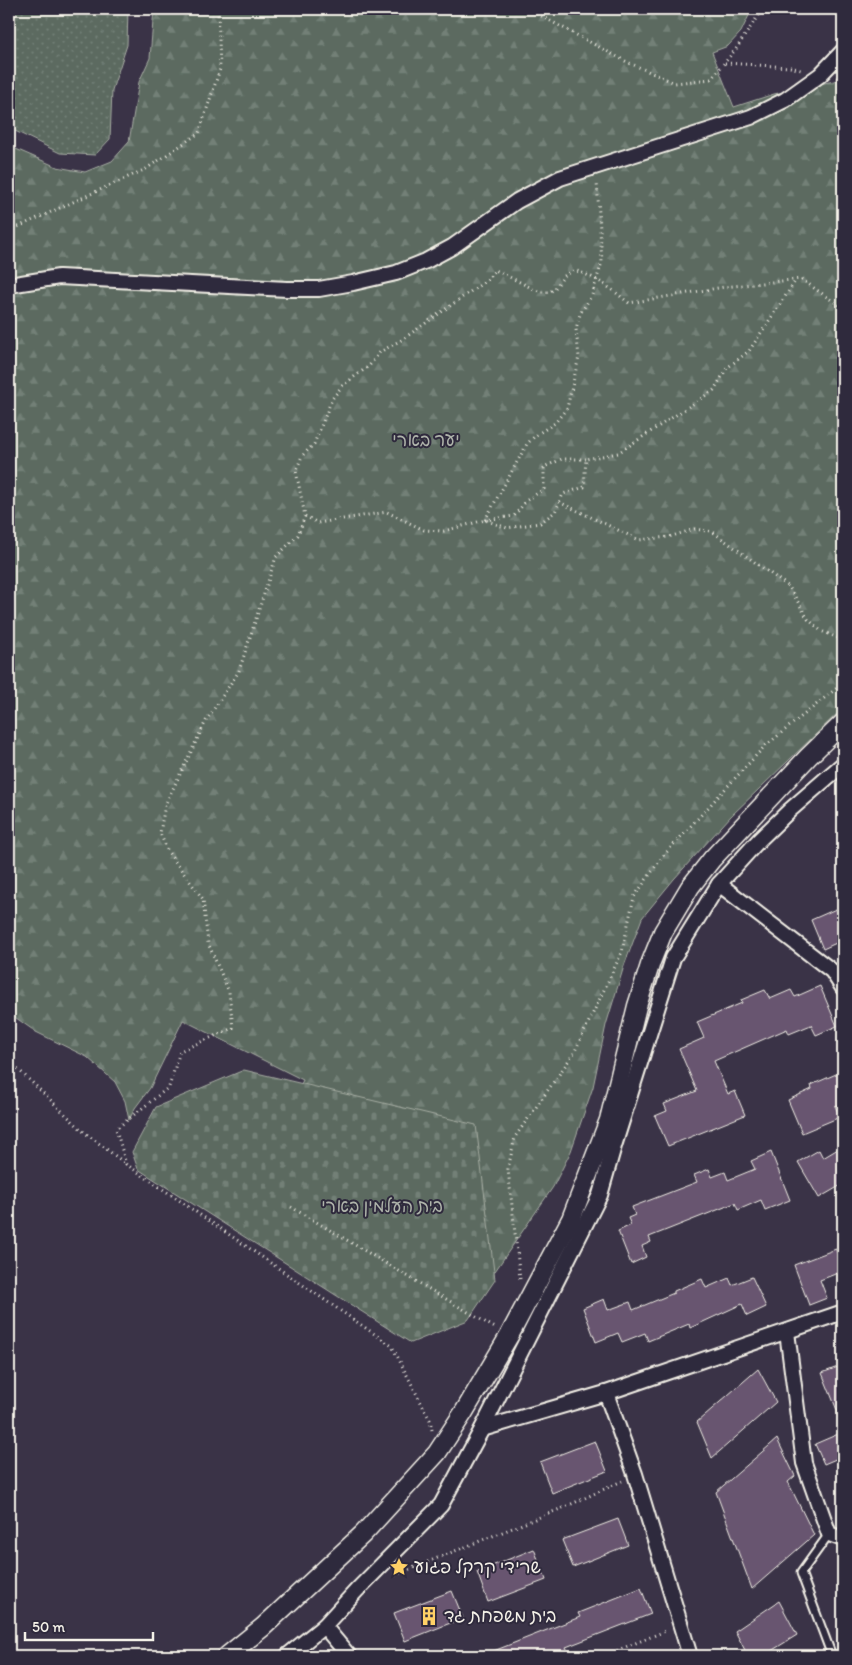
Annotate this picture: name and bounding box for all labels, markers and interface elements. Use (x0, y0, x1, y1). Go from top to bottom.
park label: יער בארי (392, 429, 460, 451)
park label: בית העלמין בארי (321, 1195, 443, 1217)
place icon: שרידי קרקל פגוע (388, 1556, 410, 1578)
place label: שרידי קרקל פגוע (414, 1556, 541, 1578)
building icon: בית משפחת גד (418, 1605, 440, 1627)
place label: בית משפחת גד (444, 1605, 556, 1627)
scale bar (25, 1610, 152, 1642)
text: 50 m (32, 1618, 65, 1636)

